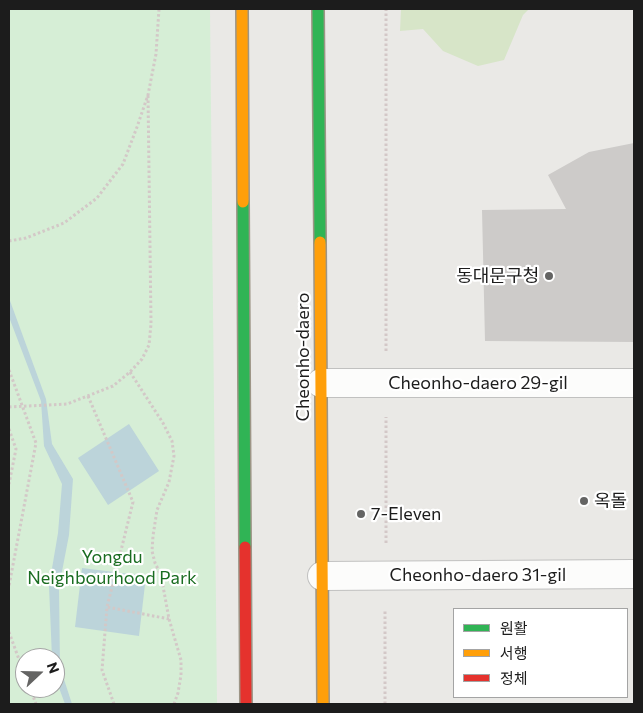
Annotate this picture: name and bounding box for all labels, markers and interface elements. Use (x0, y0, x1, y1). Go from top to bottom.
place label: 동대문구청 (456, 265, 539, 287)
marker: 동대문구청 (543, 270, 555, 282)
street label: Cheonho-daero (292, 293, 314, 421)
street label: Cheonho-daero 29-gil (388, 372, 568, 394)
place label: 옥돌 (594, 490, 627, 512)
marker: 옥돌 (578, 495, 590, 507)
place label: 7-Eleven (371, 503, 441, 525)
marker: 7-Eleven (355, 508, 367, 520)
park label: Yongdu Neighbourhood Park (27, 546, 197, 588)
street label: Cheonho-daero 31-gil (390, 564, 566, 586)
legend (453, 608, 628, 698)
text: 원활 (500, 619, 528, 637)
text: 서행 (500, 644, 528, 662)
north arrow (15, 648, 65, 698)
text: N (44, 660, 63, 676)
text: 정체 (500, 669, 528, 687)

